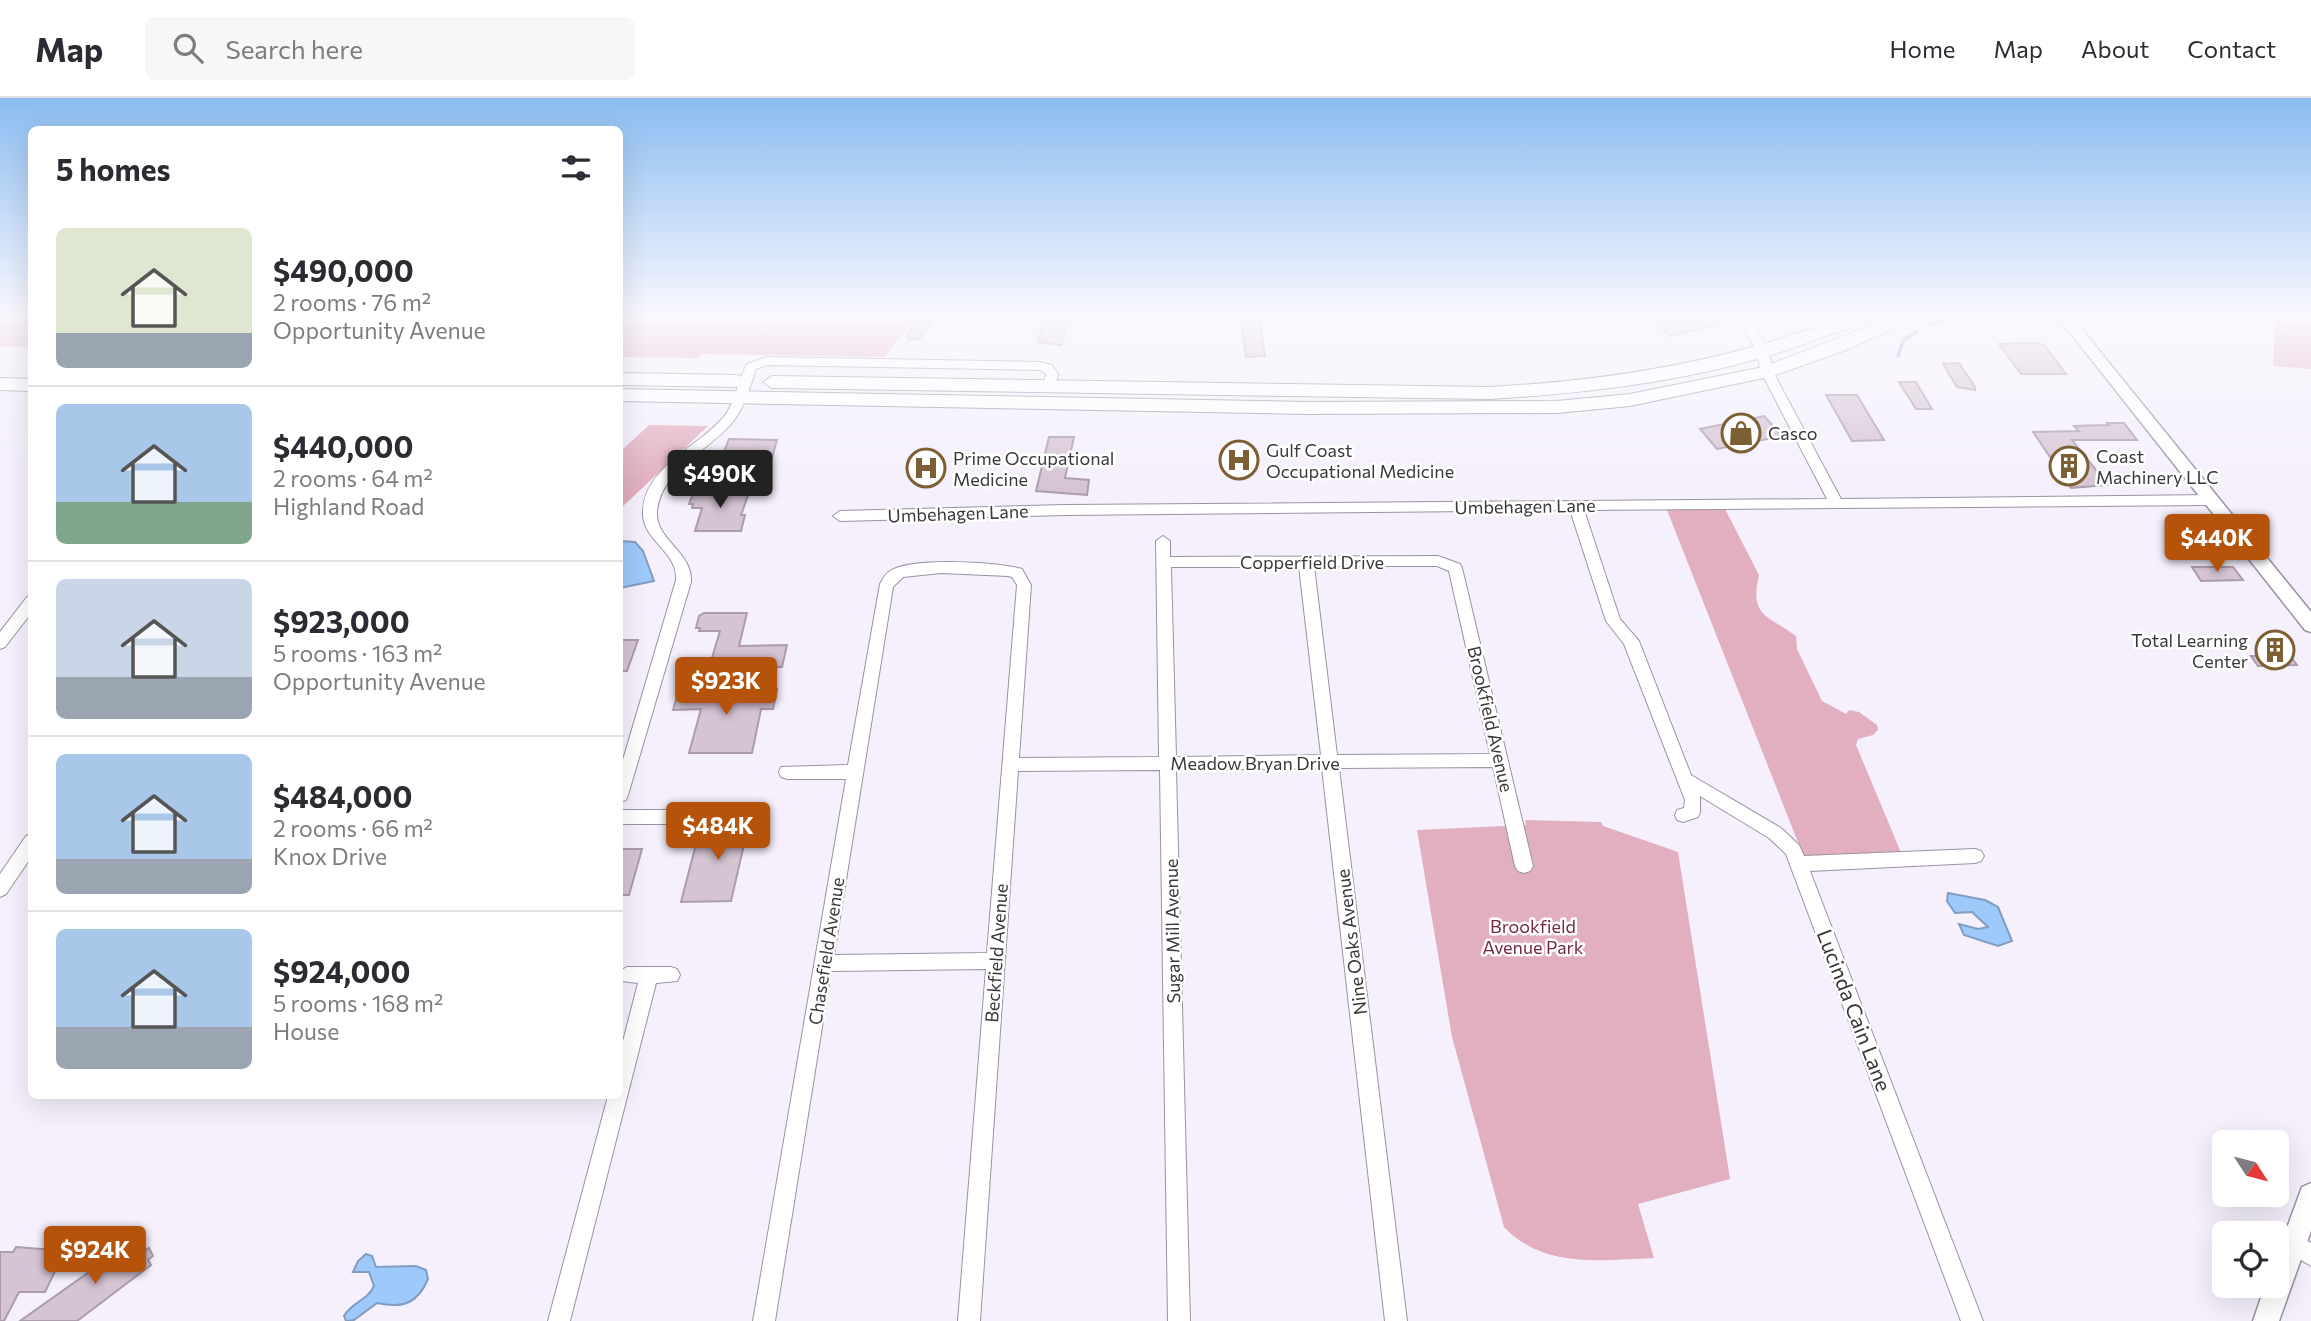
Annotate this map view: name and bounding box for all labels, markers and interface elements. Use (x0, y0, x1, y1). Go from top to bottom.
search box (145, 17, 635, 80)
text: Map (35, 28, 103, 69)
icon: search (169, 29, 207, 67)
text: Search here (225, 33, 363, 64)
text: Home (1890, 34, 1956, 63)
text: Map (1994, 34, 2043, 63)
text: About (2081, 34, 2149, 63)
text: Contact (2187, 34, 2276, 63)
icon: filters (557, 149, 595, 187)
text: 5 homes (56, 150, 170, 187)
text: $490,000 (273, 251, 414, 288)
icon: home (112, 256, 196, 340)
text: 2 rooms · 76 m² (273, 288, 431, 316)
text: Opportunity Avenue (273, 316, 486, 344)
shop icon: Casco (1720, 412, 1762, 454)
place label: Casco (1768, 422, 1818, 444)
text: $440,000 (273, 427, 413, 464)
icon: home (112, 432, 196, 516)
hospital icon: Gulf Coast Occupational Medicine (1218, 439, 1260, 481)
place label: Gulf Coast Occupational Medicine (1266, 439, 1454, 482)
building icon: Coast Machinery LLC (2048, 445, 2090, 487)
place label: Coast Machinery LLC (2096, 445, 2219, 488)
hospital icon: Prime Occupational Medicine (905, 447, 947, 489)
place label: Prime Occupational Medicine (953, 447, 1114, 490)
pin: $490K (671, 450, 769, 510)
text: $490K (684, 459, 756, 487)
text: 2 rooms · 64 m² (273, 464, 433, 492)
text: Highland Road (273, 492, 424, 520)
street label: Umbehagen Lane (1454, 494, 1596, 518)
street label: Umbehagen Lane (887, 500, 1029, 526)
pin: $440K (2168, 514, 2266, 574)
text: $440K (2181, 523, 2253, 551)
street label: Copperfield Drive (1240, 551, 1384, 573)
text: $923,000 (273, 602, 410, 639)
icon: home (112, 607, 196, 691)
place label: Total Learning Center (2131, 629, 2248, 672)
building icon: Total Learning Center (2254, 629, 2296, 671)
text: 5 rooms · 163 m² (273, 639, 442, 667)
street label: Brookfield Avenue (1463, 644, 1519, 794)
pin: $923K (677, 658, 775, 717)
text: $923K (691, 666, 761, 694)
text: Opportunity Avenue (273, 667, 486, 695)
street label: Meadow Bryan Drive (1170, 752, 1340, 774)
text: $484,000 (273, 777, 412, 814)
icon: home (112, 782, 196, 866)
pin: $484K (669, 802, 767, 862)
text: $484K (682, 811, 754, 839)
text: 2 rooms · 66 m² (273, 814, 433, 842)
text: Knox Drive (273, 842, 387, 870)
street label: Sugar Mill Avenue (1160, 858, 1184, 1004)
street label: Nine Oaks Avenue (1331, 868, 1371, 1016)
street label: Chasefield Avenue (803, 876, 849, 1026)
street label: Beckfield Avenue (980, 883, 1012, 1023)
park label: Brookfield Avenue Park (1482, 915, 1584, 958)
street label: Lucinda Cain Lane (1813, 925, 1897, 1095)
text: $924,000 (273, 952, 410, 989)
icon: home (112, 957, 196, 1041)
text: 5 rooms · 168 m² (273, 989, 443, 1017)
text: House (273, 1017, 339, 1045)
north arrow (2212, 1130, 2289, 1208)
map controls (2212, 1130, 2289, 1298)
button: locate (2212, 1221, 2289, 1298)
pin: $924K (46, 1226, 144, 1286)
text: $924K (60, 1235, 130, 1263)

